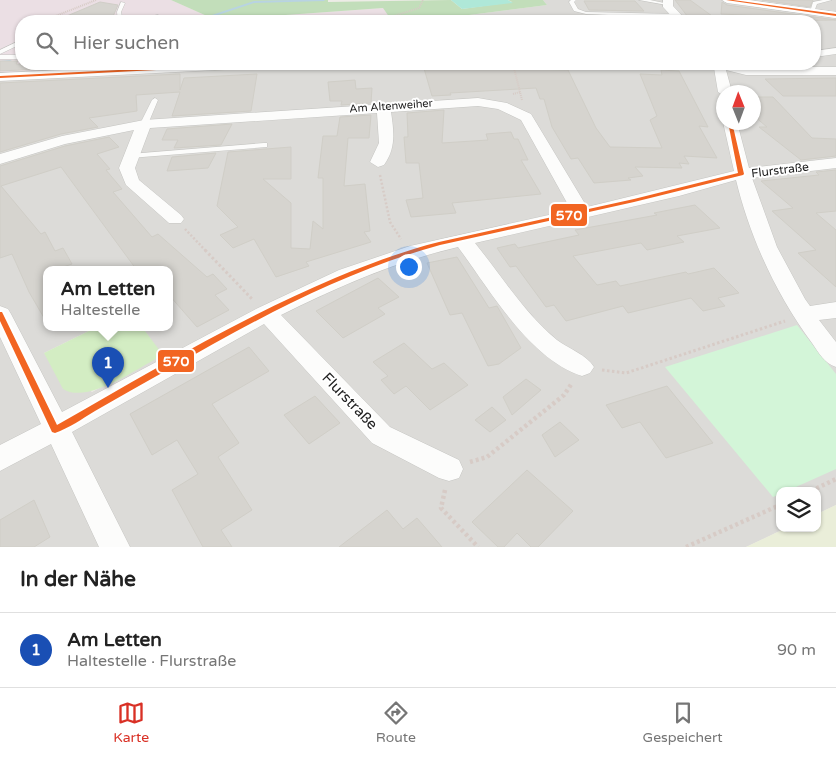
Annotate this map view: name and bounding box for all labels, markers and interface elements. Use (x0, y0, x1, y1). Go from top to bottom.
search box (15, 15, 821, 70)
icon: search (33, 29, 61, 57)
text: Hier suchen (73, 32, 180, 54)
north arrow (716, 85, 761, 130)
street label: Am Altenweiher (349, 97, 434, 115)
street label: Flurstraße (750, 160, 810, 180)
line badge: 570 (550, 203, 588, 227)
text: 570 (556, 207, 582, 224)
your location (396, 254, 422, 280)
popup (43, 266, 173, 331)
text: Am Letten (61, 278, 155, 300)
text: Haltestelle (61, 300, 140, 320)
pin: 1 (92, 347, 124, 388)
line badge: 570 (157, 349, 195, 373)
text: 570 (163, 353, 189, 370)
street label: Flurstraße (318, 369, 382, 433)
map controls (776, 487, 821, 532)
button: layers (776, 487, 821, 532)
text: In der Nähe (20, 567, 136, 592)
text: Am Letten (67, 629, 162, 651)
text: 1 (31, 640, 41, 660)
text: 90 m (777, 640, 816, 660)
text: Haltestelle · Flurstraße (67, 651, 236, 671)
tab: Karte (113, 699, 149, 746)
tab: Route (376, 699, 416, 746)
tab: Gespeichert (643, 699, 723, 746)

